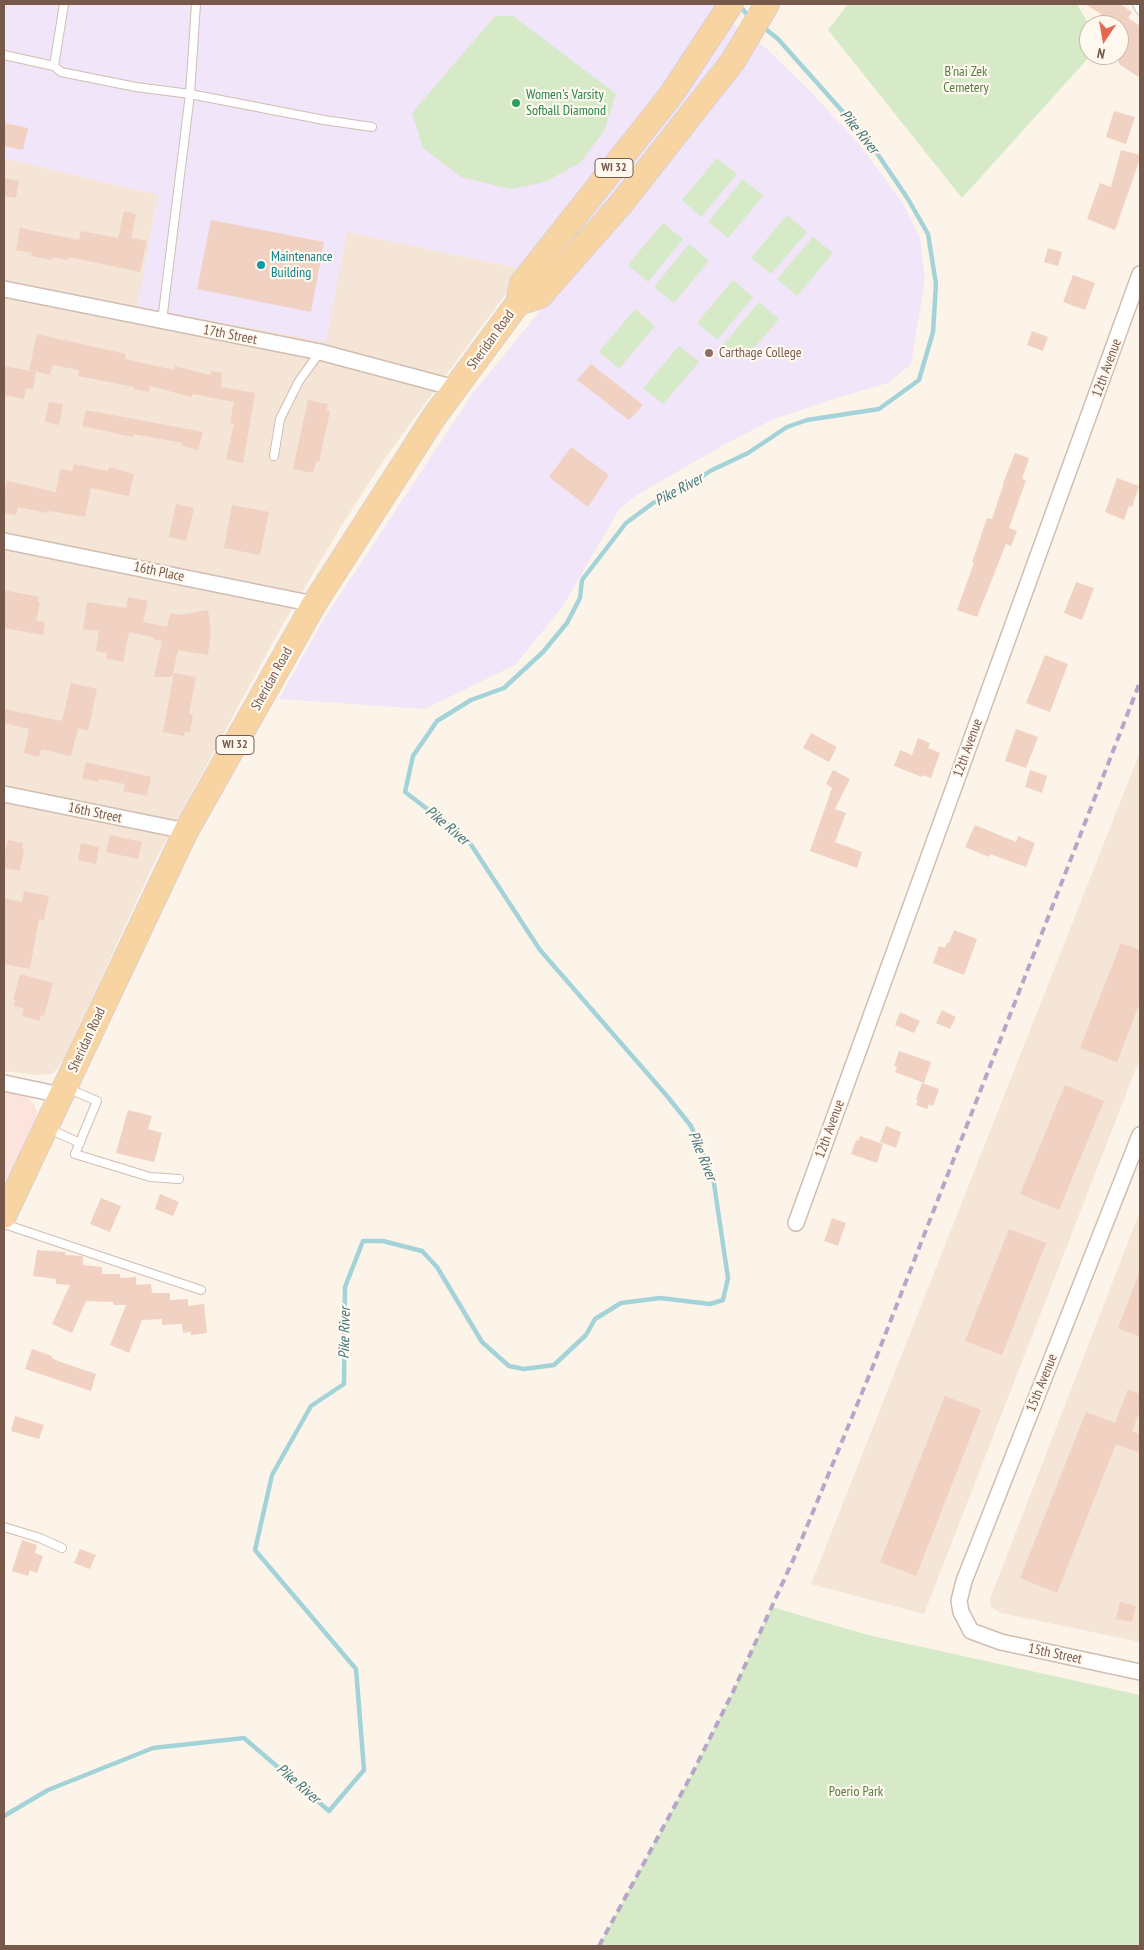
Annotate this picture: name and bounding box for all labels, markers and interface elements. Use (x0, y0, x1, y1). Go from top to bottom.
north arrow (1079, 15, 1129, 65)
text: N (1096, 44, 1107, 63)
park label: B'nai Zek Cemetery (943, 64, 989, 96)
place label: Women's Varsity Sofball Diamond (526, 87, 606, 120)
marker: Women's Varsity Sofball Diamond (510, 97, 522, 109)
water label: Pike River (836, 106, 882, 158)
road number: WI 32 (595, 158, 633, 178)
place label: Maintenance Building (271, 249, 333, 282)
marker: Maintenance Building (255, 259, 267, 271)
street label: Sheridan Road (464, 307, 518, 373)
street label: 17th Street (202, 322, 258, 348)
street label: 12th Avenue (1089, 336, 1125, 400)
place label: Carthage College (719, 345, 802, 361)
marker: Carthage College (703, 347, 715, 359)
water label: Pike River (652, 470, 706, 510)
street label: 16th Place (132, 558, 186, 586)
street label: Sheridan Road (248, 645, 296, 713)
street label: 12th Avenue (950, 716, 986, 780)
road number: WI 32 (216, 736, 254, 754)
street label: 16th Street (67, 799, 123, 827)
water label: Pike River (421, 803, 473, 849)
street label: Sheridan Road (65, 1005, 109, 1075)
street label: 12th Avenue (812, 1097, 848, 1161)
water label: Pike River (684, 1129, 720, 1183)
water label: Pike River (336, 1307, 354, 1359)
street label: 15th Avenue (1023, 1352, 1061, 1414)
street label: 15th Street (1027, 1640, 1083, 1668)
water label: Pike River (273, 1760, 323, 1808)
park label: Poerio Park (829, 1784, 883, 1800)

